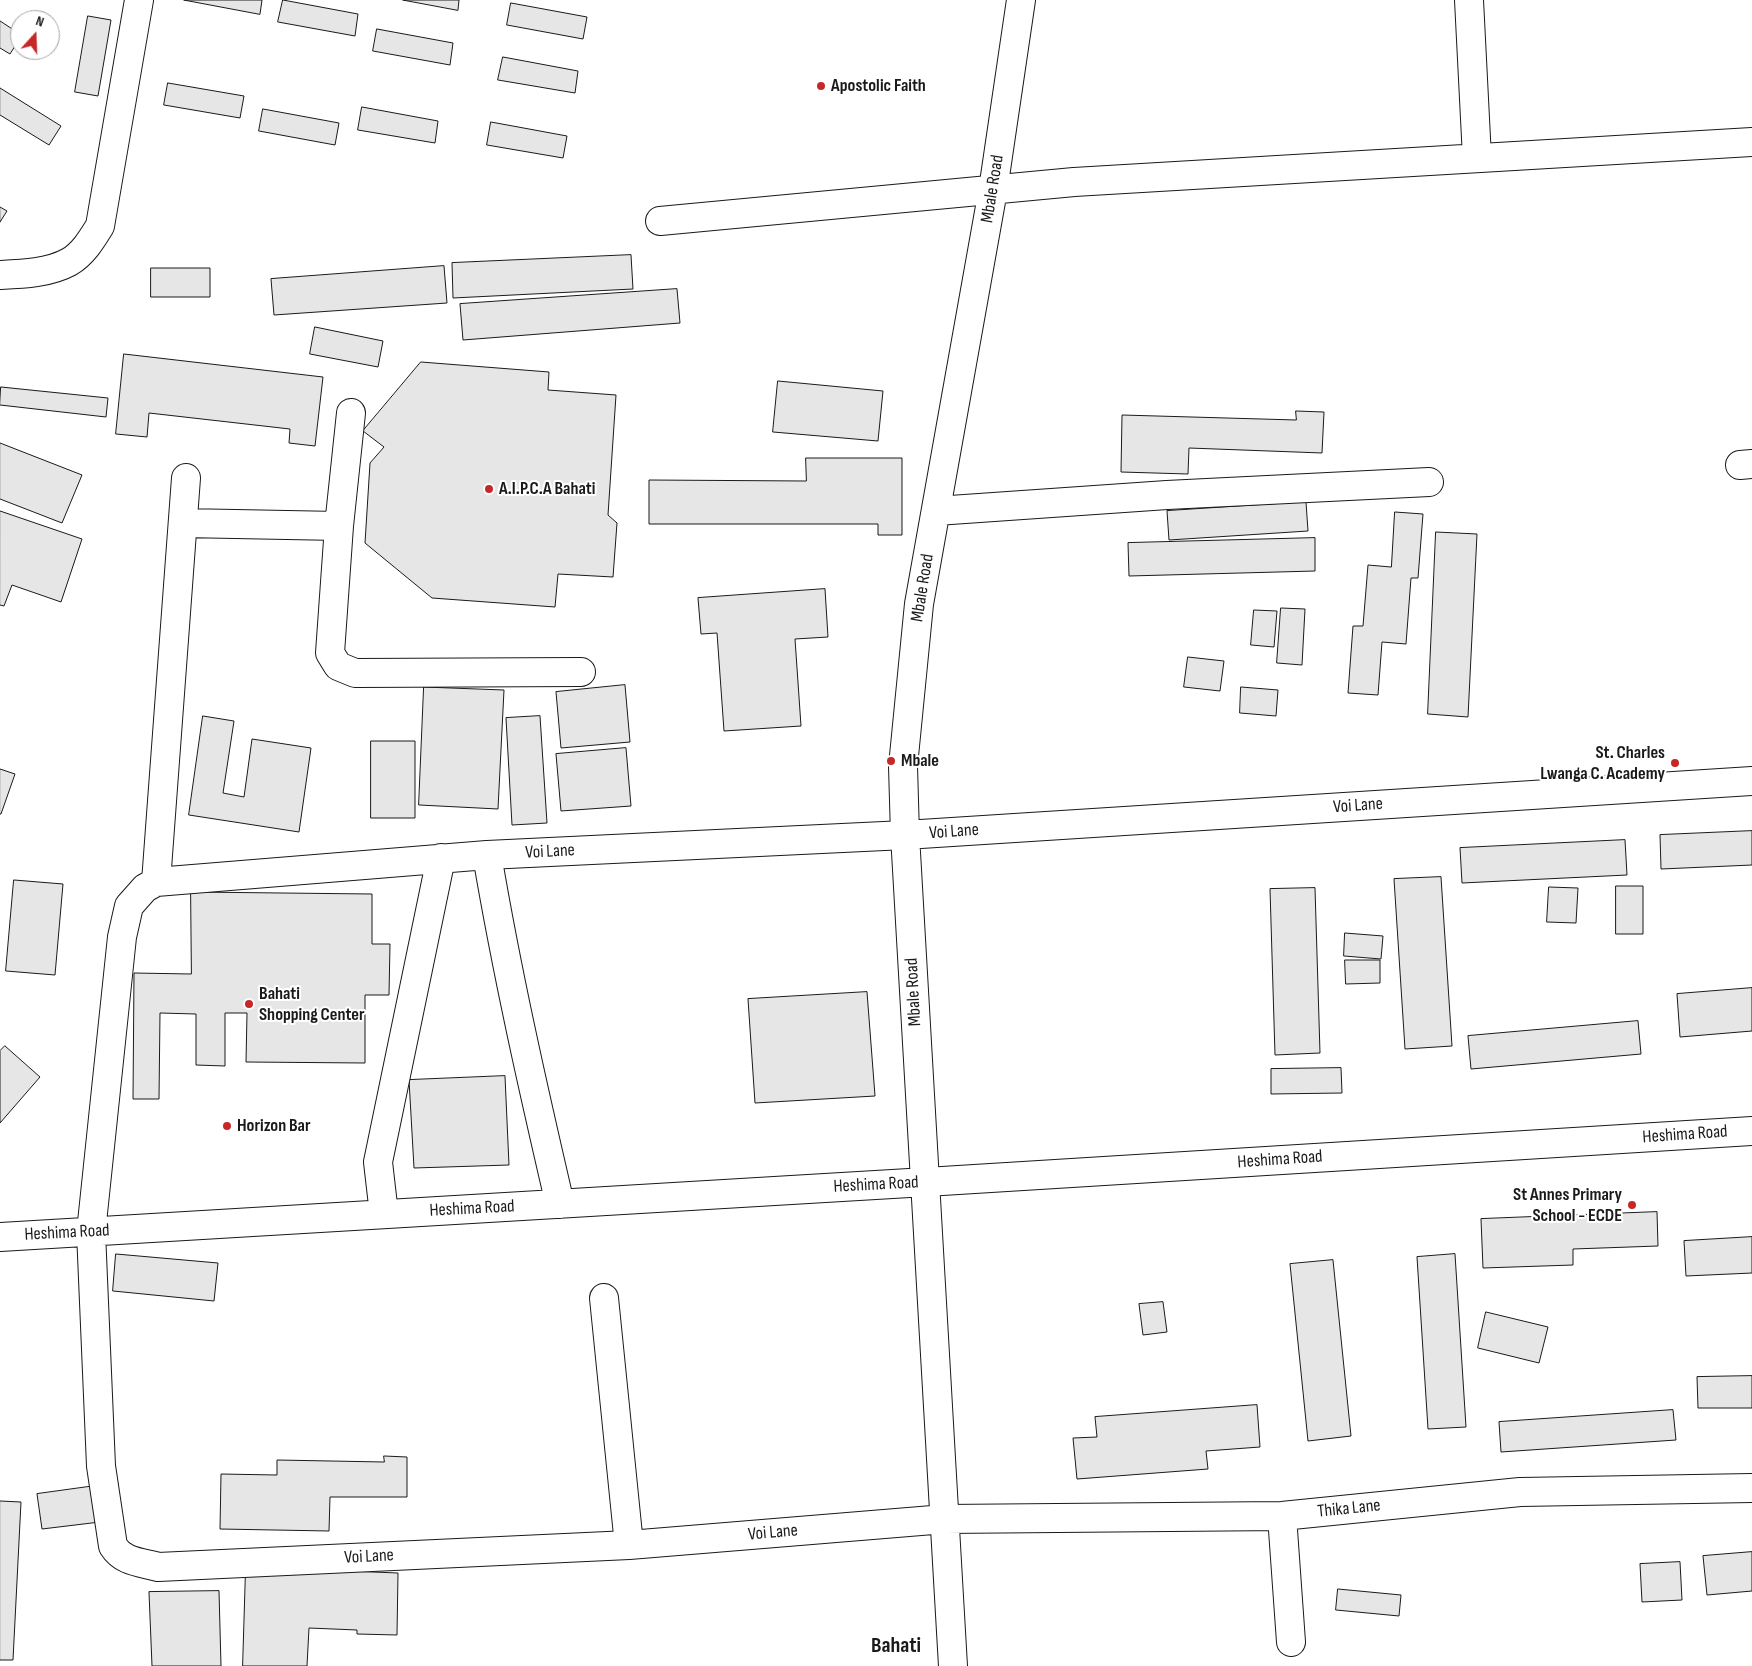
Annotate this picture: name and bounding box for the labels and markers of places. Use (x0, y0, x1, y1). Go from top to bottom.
place label: Apostolic Faith (831, 75, 926, 97)
marker: Apostolic Faith (815, 80, 827, 92)
place label: A.I.P.C.A Bahati (499, 478, 595, 500)
marker: A.I.P.C.A Bahati (483, 483, 495, 495)
place label: St. Charles Lwanga C. Academy (1540, 742, 1665, 784)
place label: Mbale (901, 750, 939, 772)
marker: Mbale (885, 755, 897, 767)
marker: St. Charles Lwanga C. Academy (1669, 757, 1681, 769)
place label: Bahati Shopping Center (259, 983, 365, 1026)
marker: Bahati Shopping Center (243, 998, 255, 1010)
place label: Horizon Bar (237, 1115, 311, 1137)
marker: Horizon Bar (221, 1120, 233, 1132)
place label: St Annes Primary School - ECDE (1513, 1184, 1622, 1226)
marker: St Annes Primary School - ECDE (1626, 1199, 1638, 1211)

